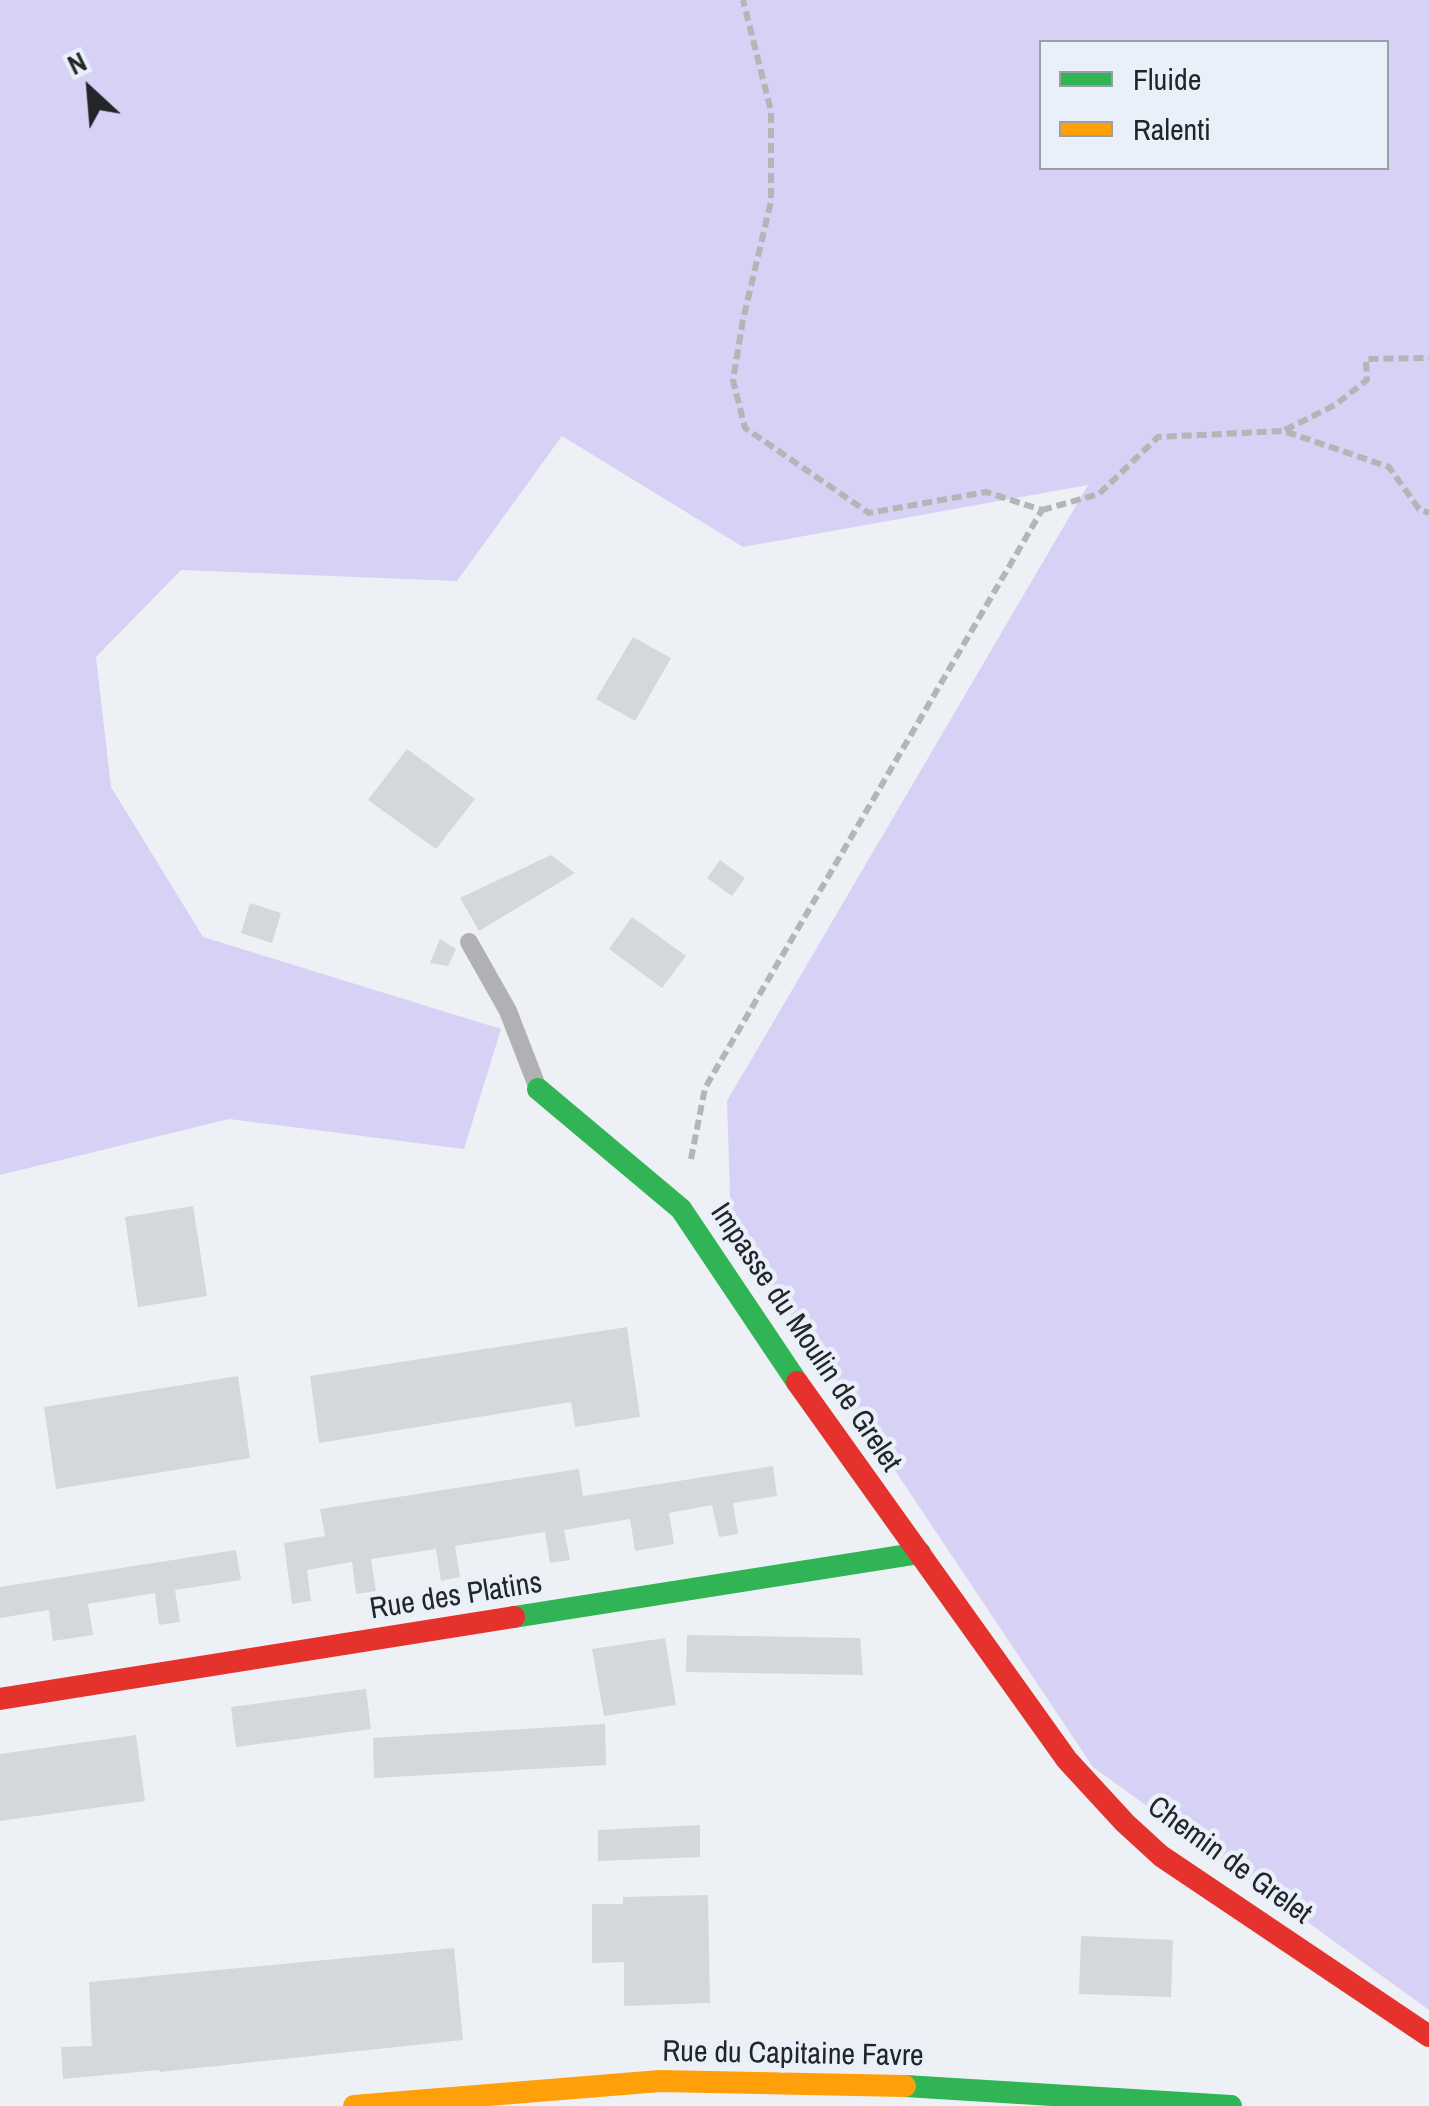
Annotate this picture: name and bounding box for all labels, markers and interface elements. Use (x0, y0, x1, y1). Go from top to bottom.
north arrow (40, 40, 140, 140)
legend (1039, 40, 1389, 170)
text: N (61, 42, 93, 84)
text: Fluide (1133, 59, 1201, 99)
text: Ralenti (1133, 109, 1211, 149)
street label: Impasse du Moulin de Grelet (702, 1197, 908, 1479)
street label: Rue des Platins (367, 1566, 545, 1628)
street label: Chemin de Grelet (1140, 1789, 1318, 1933)
street label: Rue du Capitaine Favre (662, 2035, 924, 2075)

